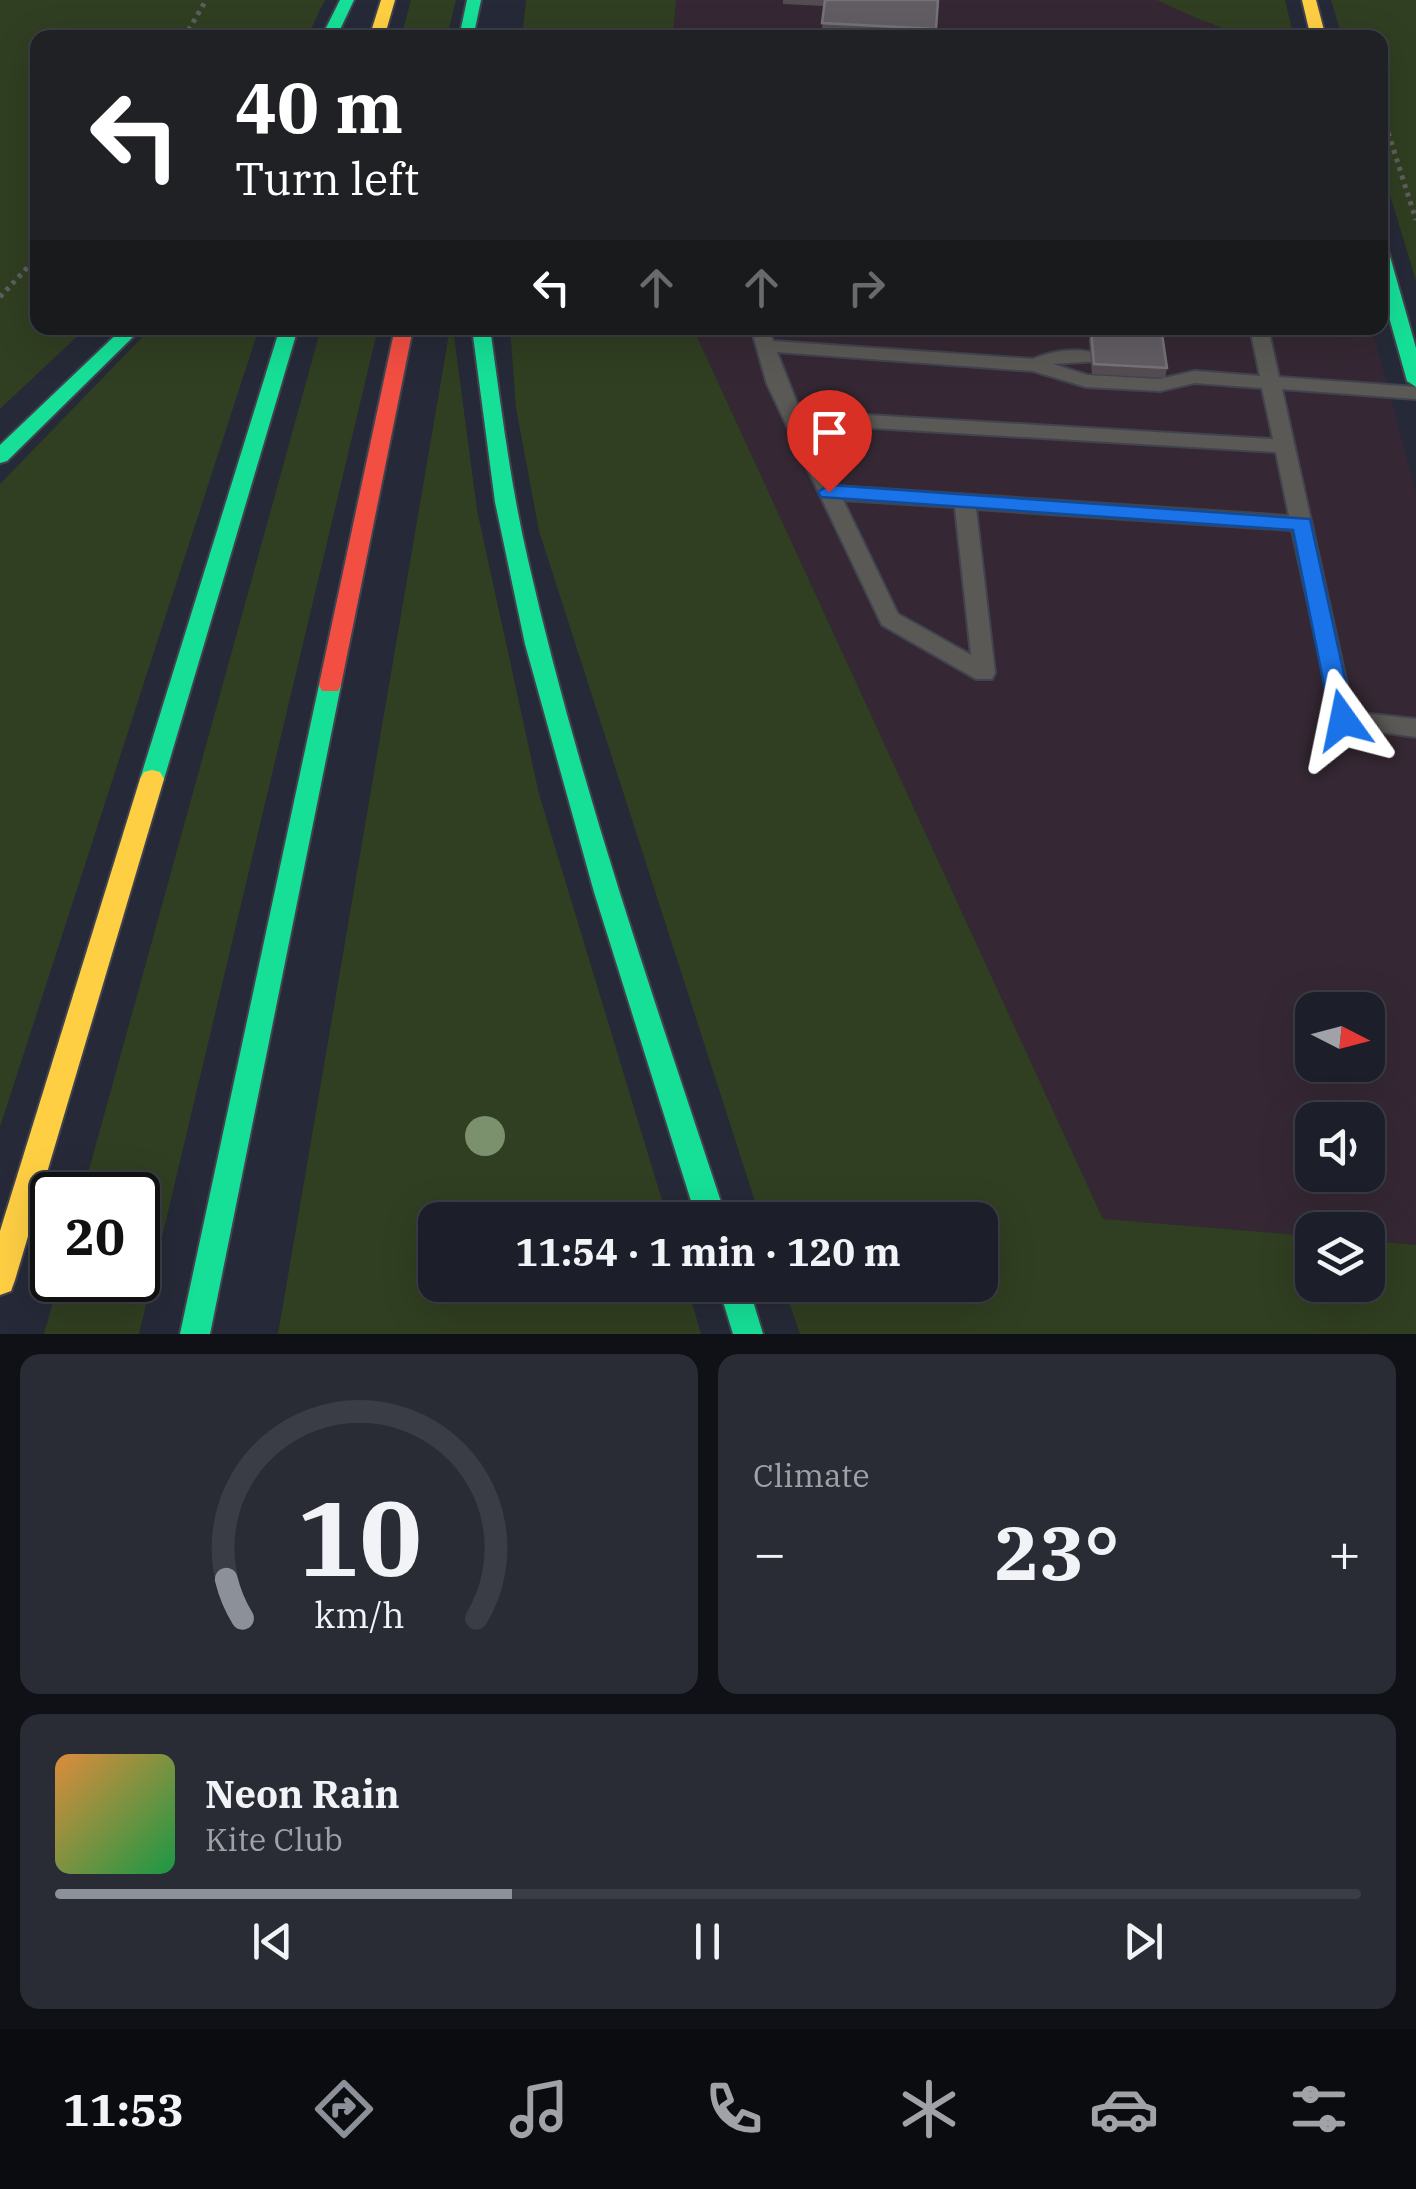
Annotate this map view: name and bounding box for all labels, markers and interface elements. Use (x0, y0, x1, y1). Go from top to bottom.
text: 40 m (235, 61, 403, 152)
icon: left (70, 70, 200, 200)
text: Turn left (235, 149, 419, 207)
icon: left (524, 260, 579, 315)
icon: ahead (629, 260, 684, 315)
icon: ahead (734, 260, 789, 315)
icon: right (839, 260, 894, 315)
pin (787, 390, 872, 493)
icon: arrive (802, 405, 857, 460)
position arrow (1291, 668, 1395, 772)
north arrow (1295, 992, 1385, 1082)
map controls (1295, 992, 1385, 1302)
button: sound (1295, 1102, 1385, 1192)
speed limit sign: 20 (30, 1172, 160, 1302)
button: layers (1295, 1212, 1385, 1302)
text: 11:54 · 1 min · 120 m (515, 1227, 901, 1276)
text: Climate (753, 1454, 870, 1496)
text: 10 (297, 1469, 421, 1605)
text: 23° (994, 1503, 1120, 1601)
text: − (753, 1517, 786, 1588)
text: + (1328, 1517, 1361, 1588)
text: km/h (314, 1591, 404, 1638)
text: Neon Rain (205, 1769, 400, 1818)
text: Kite Club (205, 1818, 343, 1860)
icon: previous (245, 1914, 300, 1969)
icon: pause (680, 1914, 735, 1969)
icon: next (1116, 1914, 1171, 1969)
icon: directions (309, 2074, 379, 2144)
icon: music (504, 2074, 574, 2144)
icon: phone (699, 2074, 769, 2144)
icon: climate (894, 2074, 964, 2144)
icon: car (1089, 2074, 1159, 2144)
icon: filters (1284, 2074, 1354, 2144)
text: 11:53 (62, 2080, 184, 2138)

